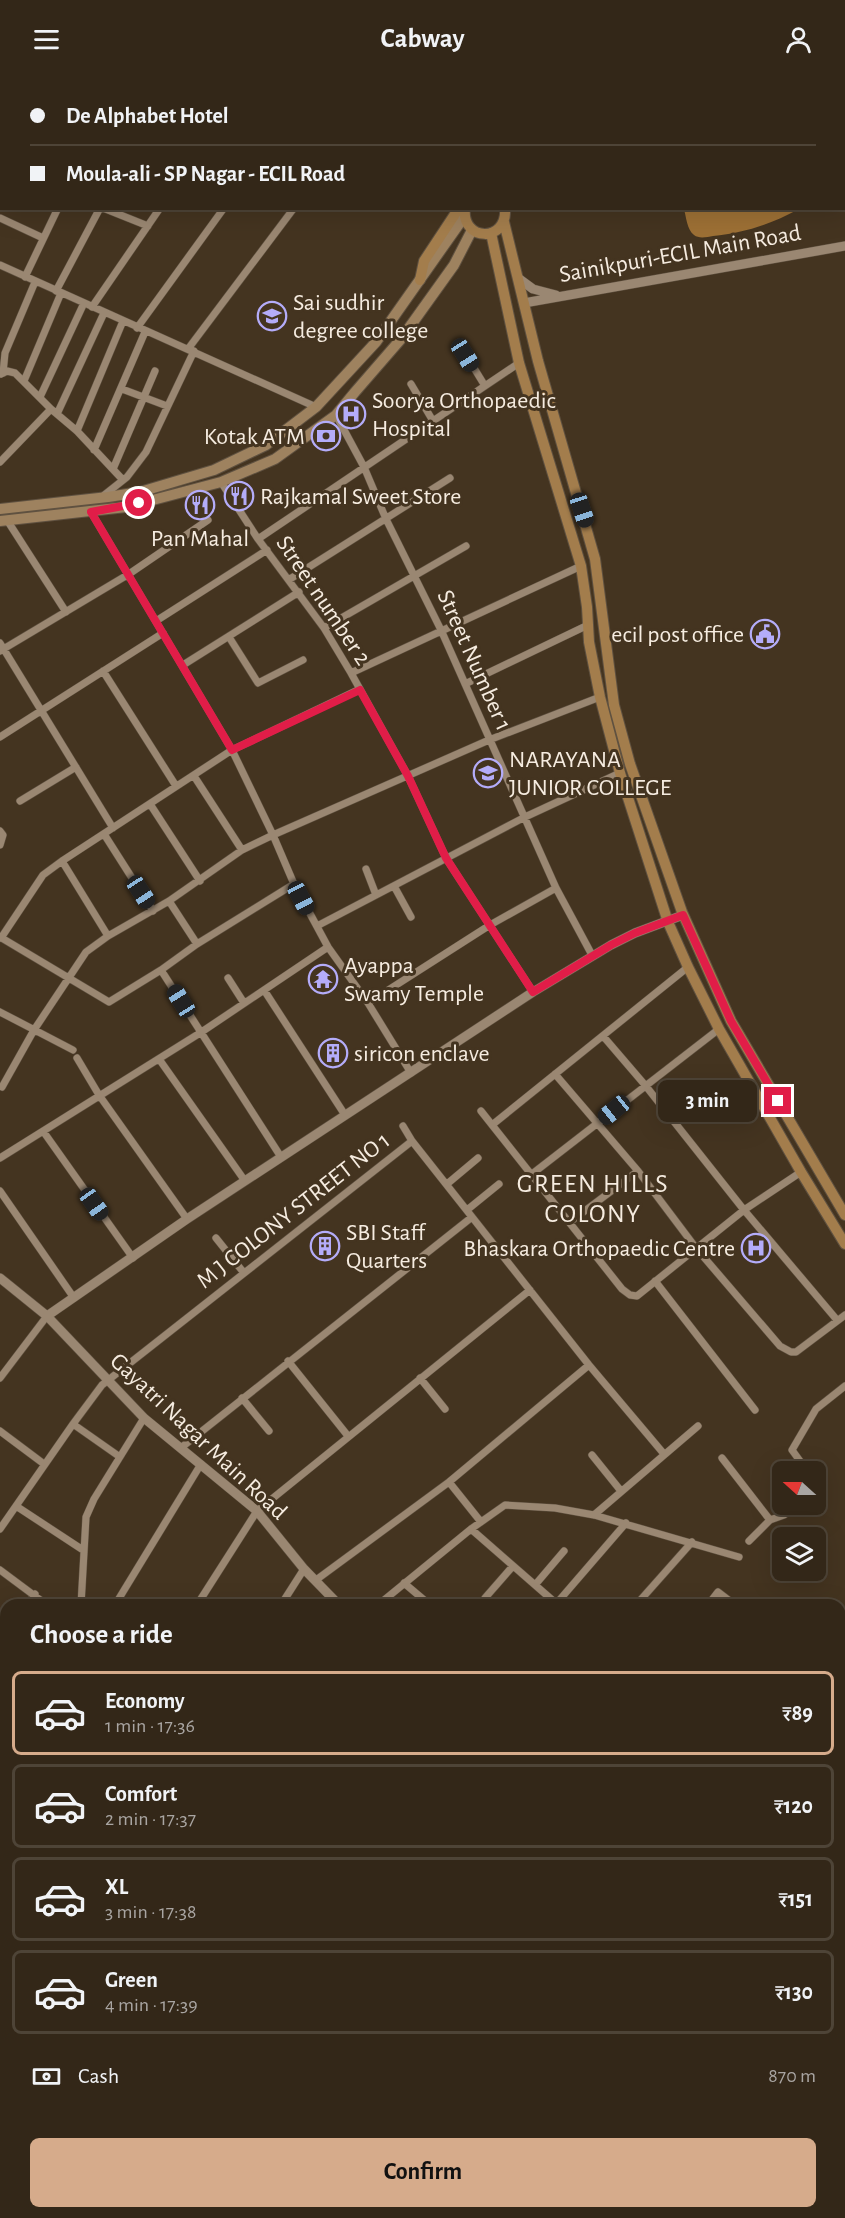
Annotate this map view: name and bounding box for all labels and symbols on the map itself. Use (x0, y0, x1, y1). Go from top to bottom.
street label: Sainikpuri-ECIL Main Road (557, 221, 803, 287)
place label: Sai sudhir degree college (293, 291, 428, 343)
school or university icon: Sai sudhir degree college (256, 300, 288, 332)
car (448, 335, 482, 375)
place label: Soorya Orthopaedic Hospital (372, 389, 556, 441)
hospital icon: Soorya Orthopaedic Hospital (335, 398, 367, 430)
bank icon: Kotak ATM (310, 420, 342, 452)
place label: Kotak ATM (204, 425, 305, 449)
restaurant icon: Rajkamal Sweet Store (223, 480, 255, 512)
place label: Rajkamal Sweet Store (260, 485, 461, 509)
route start (125, 489, 152, 516)
restaurant icon: Pan Mahal (184, 489, 216, 521)
car (568, 490, 596, 530)
place label: Pan Mahal (151, 527, 249, 551)
street label: Street number 2 (271, 532, 375, 670)
street label: Street Number 1 (432, 586, 516, 734)
public building icon: ecil post office (749, 618, 781, 650)
place label: ecil post office (611, 623, 744, 647)
place label: NARAYANA JUNIOR COLLEGE (509, 748, 672, 800)
school or university icon: NARAYANA JUNIOR COLLEGE (472, 757, 504, 789)
car (124, 872, 158, 912)
car (285, 878, 317, 918)
place label: Ayappa Swamy Temple (344, 954, 484, 1006)
temple icon: Ayappa Swamy Temple (307, 963, 339, 995)
car (164, 981, 198, 1021)
building icon: siricon enclave (317, 1037, 349, 1069)
place label: siricon enclave (354, 1042, 490, 1066)
callout: 3 min (658, 1080, 757, 1122)
route end (764, 1087, 791, 1114)
car (594, 1092, 634, 1128)
street label: M J COLONY STREET NO 1 (193, 1128, 395, 1293)
district label: GREEN HILLS COLONY (517, 1171, 669, 1227)
car (76, 1184, 112, 1224)
place label: SBI Staff Quarters (346, 1221, 427, 1273)
building icon: SBI Staff Quarters (309, 1230, 341, 1262)
hospital icon: Bhaskara Orthopaedic Centre (740, 1232, 772, 1264)
place label: Bhaskara Orthopaedic Centre (463, 1237, 735, 1261)
street label: Gayatri Nagar Main Road (105, 1349, 291, 1525)
north arrow (772, 1461, 826, 1515)

